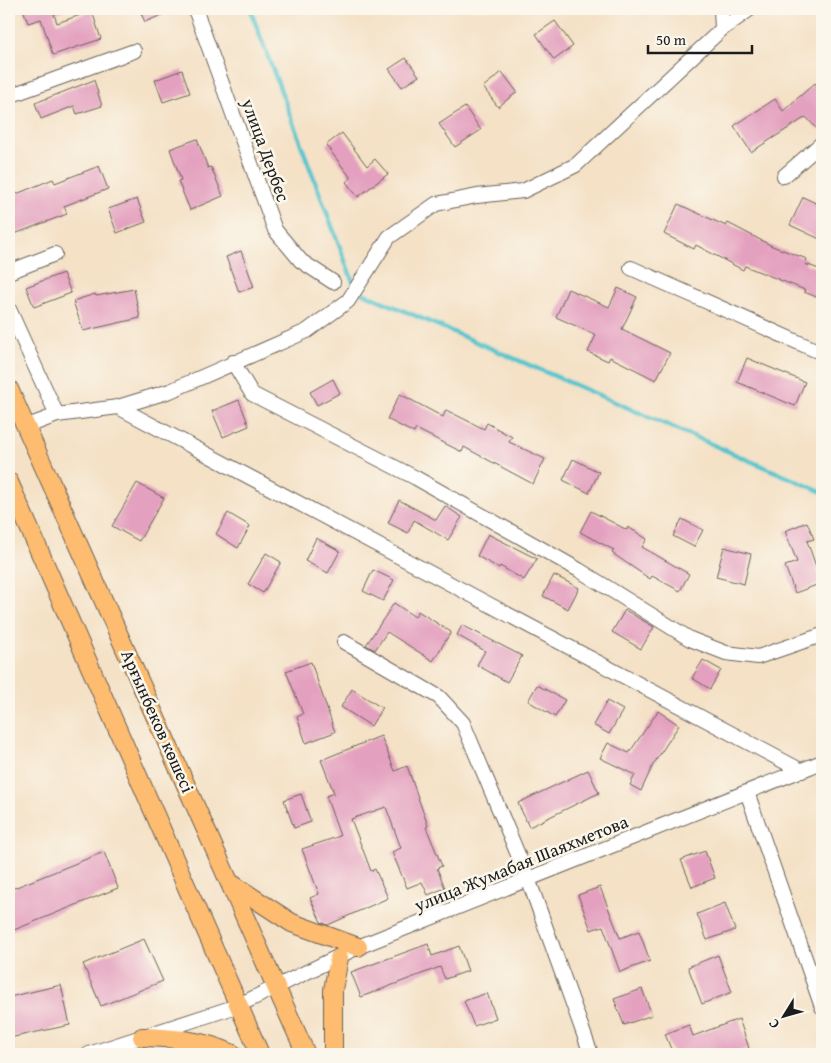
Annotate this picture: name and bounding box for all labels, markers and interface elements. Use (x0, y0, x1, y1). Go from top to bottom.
scale bar (648, 22, 752, 54)
text: 50 m (656, 29, 687, 50)
street label: улица Дербес (235, 94, 297, 205)
street label: Арғынбеков көшесі (114, 645, 202, 797)
street label: улица Жумабая Шаяхметова (409, 808, 632, 919)
north arrow (758, 990, 808, 1040)
text: С (763, 1015, 784, 1033)

